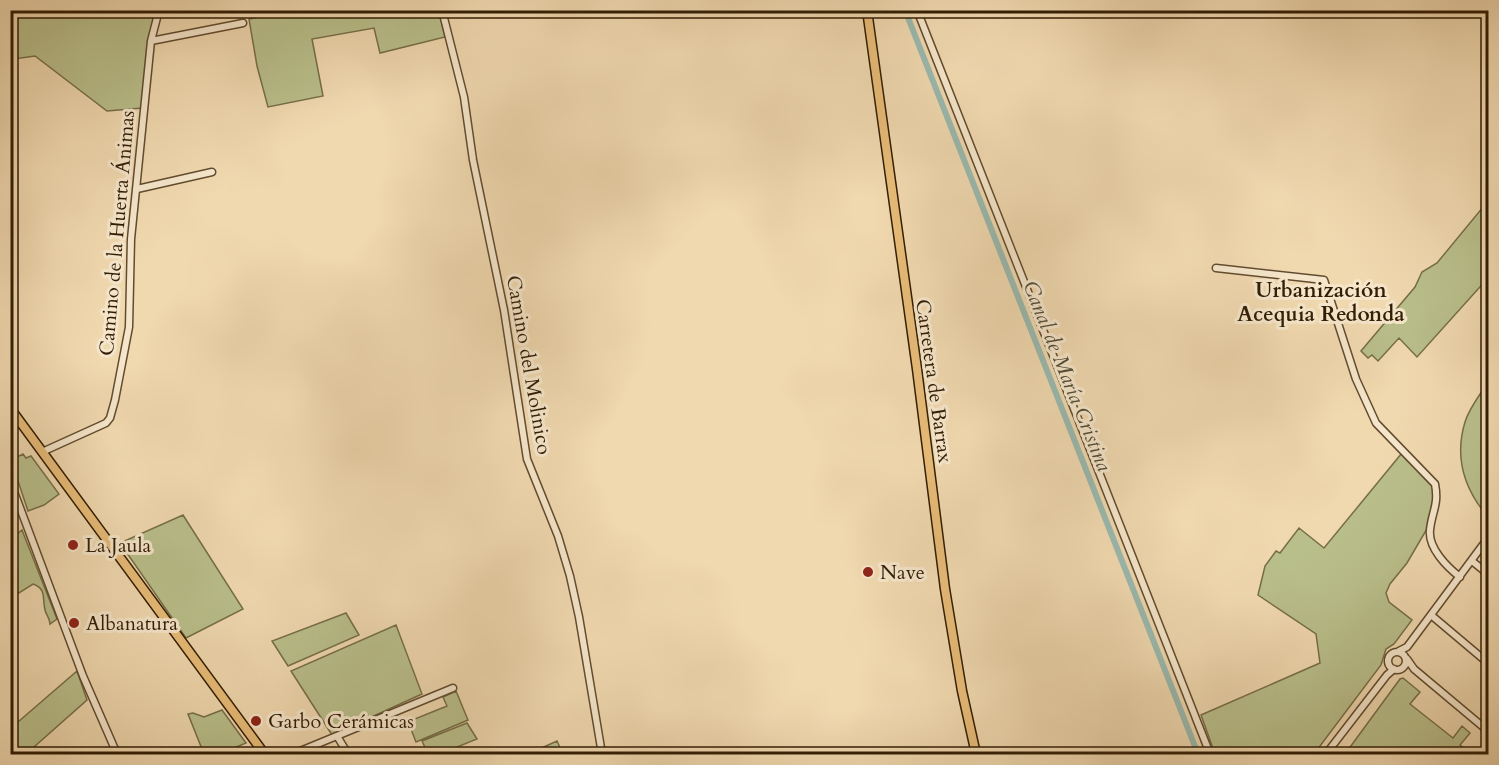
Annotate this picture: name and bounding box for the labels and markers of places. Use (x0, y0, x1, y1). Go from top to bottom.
place label: La Jaula (85, 532, 152, 559)
marker: La Jaula (66, 538, 80, 552)
place label: Nave (880, 559, 925, 586)
marker: Nave (861, 565, 875, 579)
place label: Albanatura (86, 610, 178, 637)
marker: Albanatura (67, 616, 81, 630)
place label: Garbo Cerámicas (268, 708, 414, 735)
marker: Garbo Cerámicas (249, 714, 263, 728)

